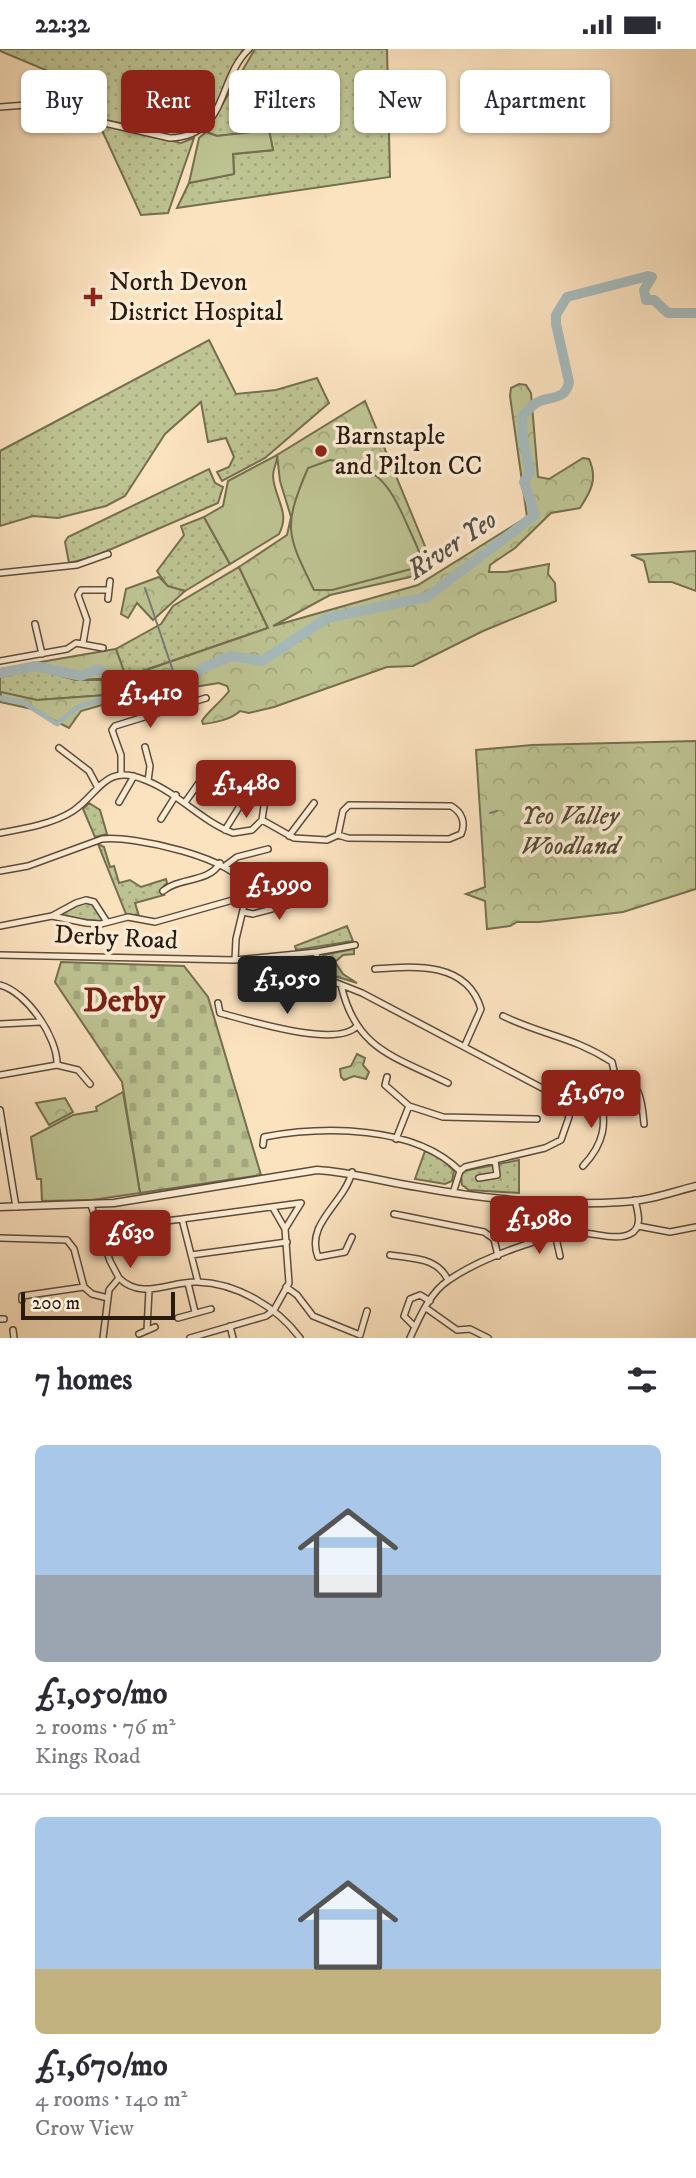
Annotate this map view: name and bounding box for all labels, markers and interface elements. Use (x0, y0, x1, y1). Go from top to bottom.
text: 22:32 (35, 8, 90, 41)
chip: Buy (21, 70, 107, 133)
chip: Rent (121, 70, 215, 133)
chip: Filters (229, 70, 340, 133)
chip: New (354, 70, 446, 133)
chip: Apartment (460, 70, 610, 133)
place label: North Devon District Hospital (109, 266, 283, 329)
marker: North Devon District Hospital (83, 287, 103, 307)
place label: Barnstaple and Pilton CC (335, 420, 482, 483)
marker: Barnstaple and Pilton CC (313, 443, 329, 459)
water label: River Yeo (399, 502, 504, 588)
pin: £1,410 (93, 671, 207, 730)
text: £1,410 (118, 678, 183, 707)
pin: £1,480 (189, 761, 303, 820)
text: £1,480 (212, 768, 280, 797)
park label: Yeo Valley Woodland (521, 800, 623, 863)
pin: £1,990 (222, 863, 336, 922)
text: £1,990 (246, 870, 312, 899)
street label: Derby Road (53, 918, 179, 958)
pin: £1,050 (230, 957, 344, 1016)
text: £1,050 (254, 964, 320, 993)
district label: Derby (83, 981, 166, 1022)
pin: £1,670 (534, 1070, 648, 1130)
text: £1,670 (557, 1078, 625, 1107)
pin: £1,980 (482, 1197, 596, 1256)
text: £1,980 (506, 1204, 572, 1233)
pin: £630 (89, 1211, 171, 1270)
text: £630 (106, 1218, 154, 1247)
scale bar (21, 1289, 175, 1321)
text: 200 m (32, 1292, 80, 1315)
icon: filters (623, 1361, 661, 1399)
text: 7 homes (35, 1362, 132, 1399)
icon: home (285, 1490, 411, 1616)
text: £1,050/mo (35, 1676, 167, 1713)
text: 2 rooms · 76 m² (35, 1713, 175, 1742)
text: Kings Road (35, 1742, 141, 1771)
icon: home (285, 1862, 411, 1988)
text: £1,670/mo (35, 2048, 168, 2085)
text: 4 rooms · 140 m² (35, 2085, 188, 2114)
text: Crow View (35, 2114, 134, 2143)

